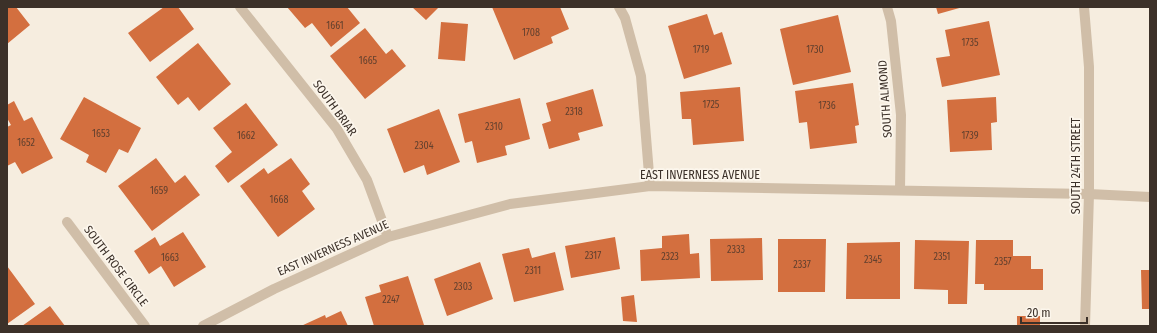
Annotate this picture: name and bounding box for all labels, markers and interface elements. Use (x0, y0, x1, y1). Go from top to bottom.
house number: 1661 (326, 20, 344, 32)
house number: 1708 (522, 27, 540, 39)
house number: 1735 (962, 37, 979, 49)
house number: 1719 (693, 44, 709, 56)
house number: 1730 (806, 44, 824, 56)
house number: 1665 (359, 55, 378, 67)
street label: SOUTH ALMOND (875, 60, 895, 138)
street label: SOUTH BRIAR (310, 77, 360, 139)
house number: 1725 (703, 99, 720, 111)
house number: 1736 (818, 100, 836, 112)
house number: 2318 (565, 106, 583, 118)
street label: SOUTH 24TH STREET (1069, 117, 1083, 214)
house number: 2310 (485, 121, 503, 133)
house number: 1653 (92, 128, 110, 140)
house number: 1662 (237, 130, 256, 142)
house number: 1739 (961, 130, 979, 142)
house number: 1652 (17, 137, 35, 149)
house number: 2304 (415, 140, 434, 152)
street label: EAST INVERNESS AVENUE (640, 168, 760, 182)
house number: 1659 (150, 185, 168, 197)
house number: 1668 (270, 194, 288, 206)
street label: EAST INVERNESS AVENUE (275, 217, 391, 279)
street label: SOUTH ROSE CIRCLE (81, 223, 151, 309)
house number: 2333 (727, 244, 745, 256)
house number: 2317 (585, 250, 601, 262)
house number: 2323 (661, 251, 679, 263)
house number: 2351 (934, 251, 950, 263)
house number: 1663 (161, 252, 180, 264)
house number: 2345 (864, 254, 882, 266)
house number: 2357 (994, 256, 1012, 268)
house number: 2337 (793, 259, 811, 271)
house number: 2311 (525, 265, 541, 277)
house number: 2303 (454, 281, 473, 293)
house number: 2247 (382, 294, 400, 306)
scale bar (1021, 299, 1087, 325)
text: 20 m (1027, 306, 1051, 320)

